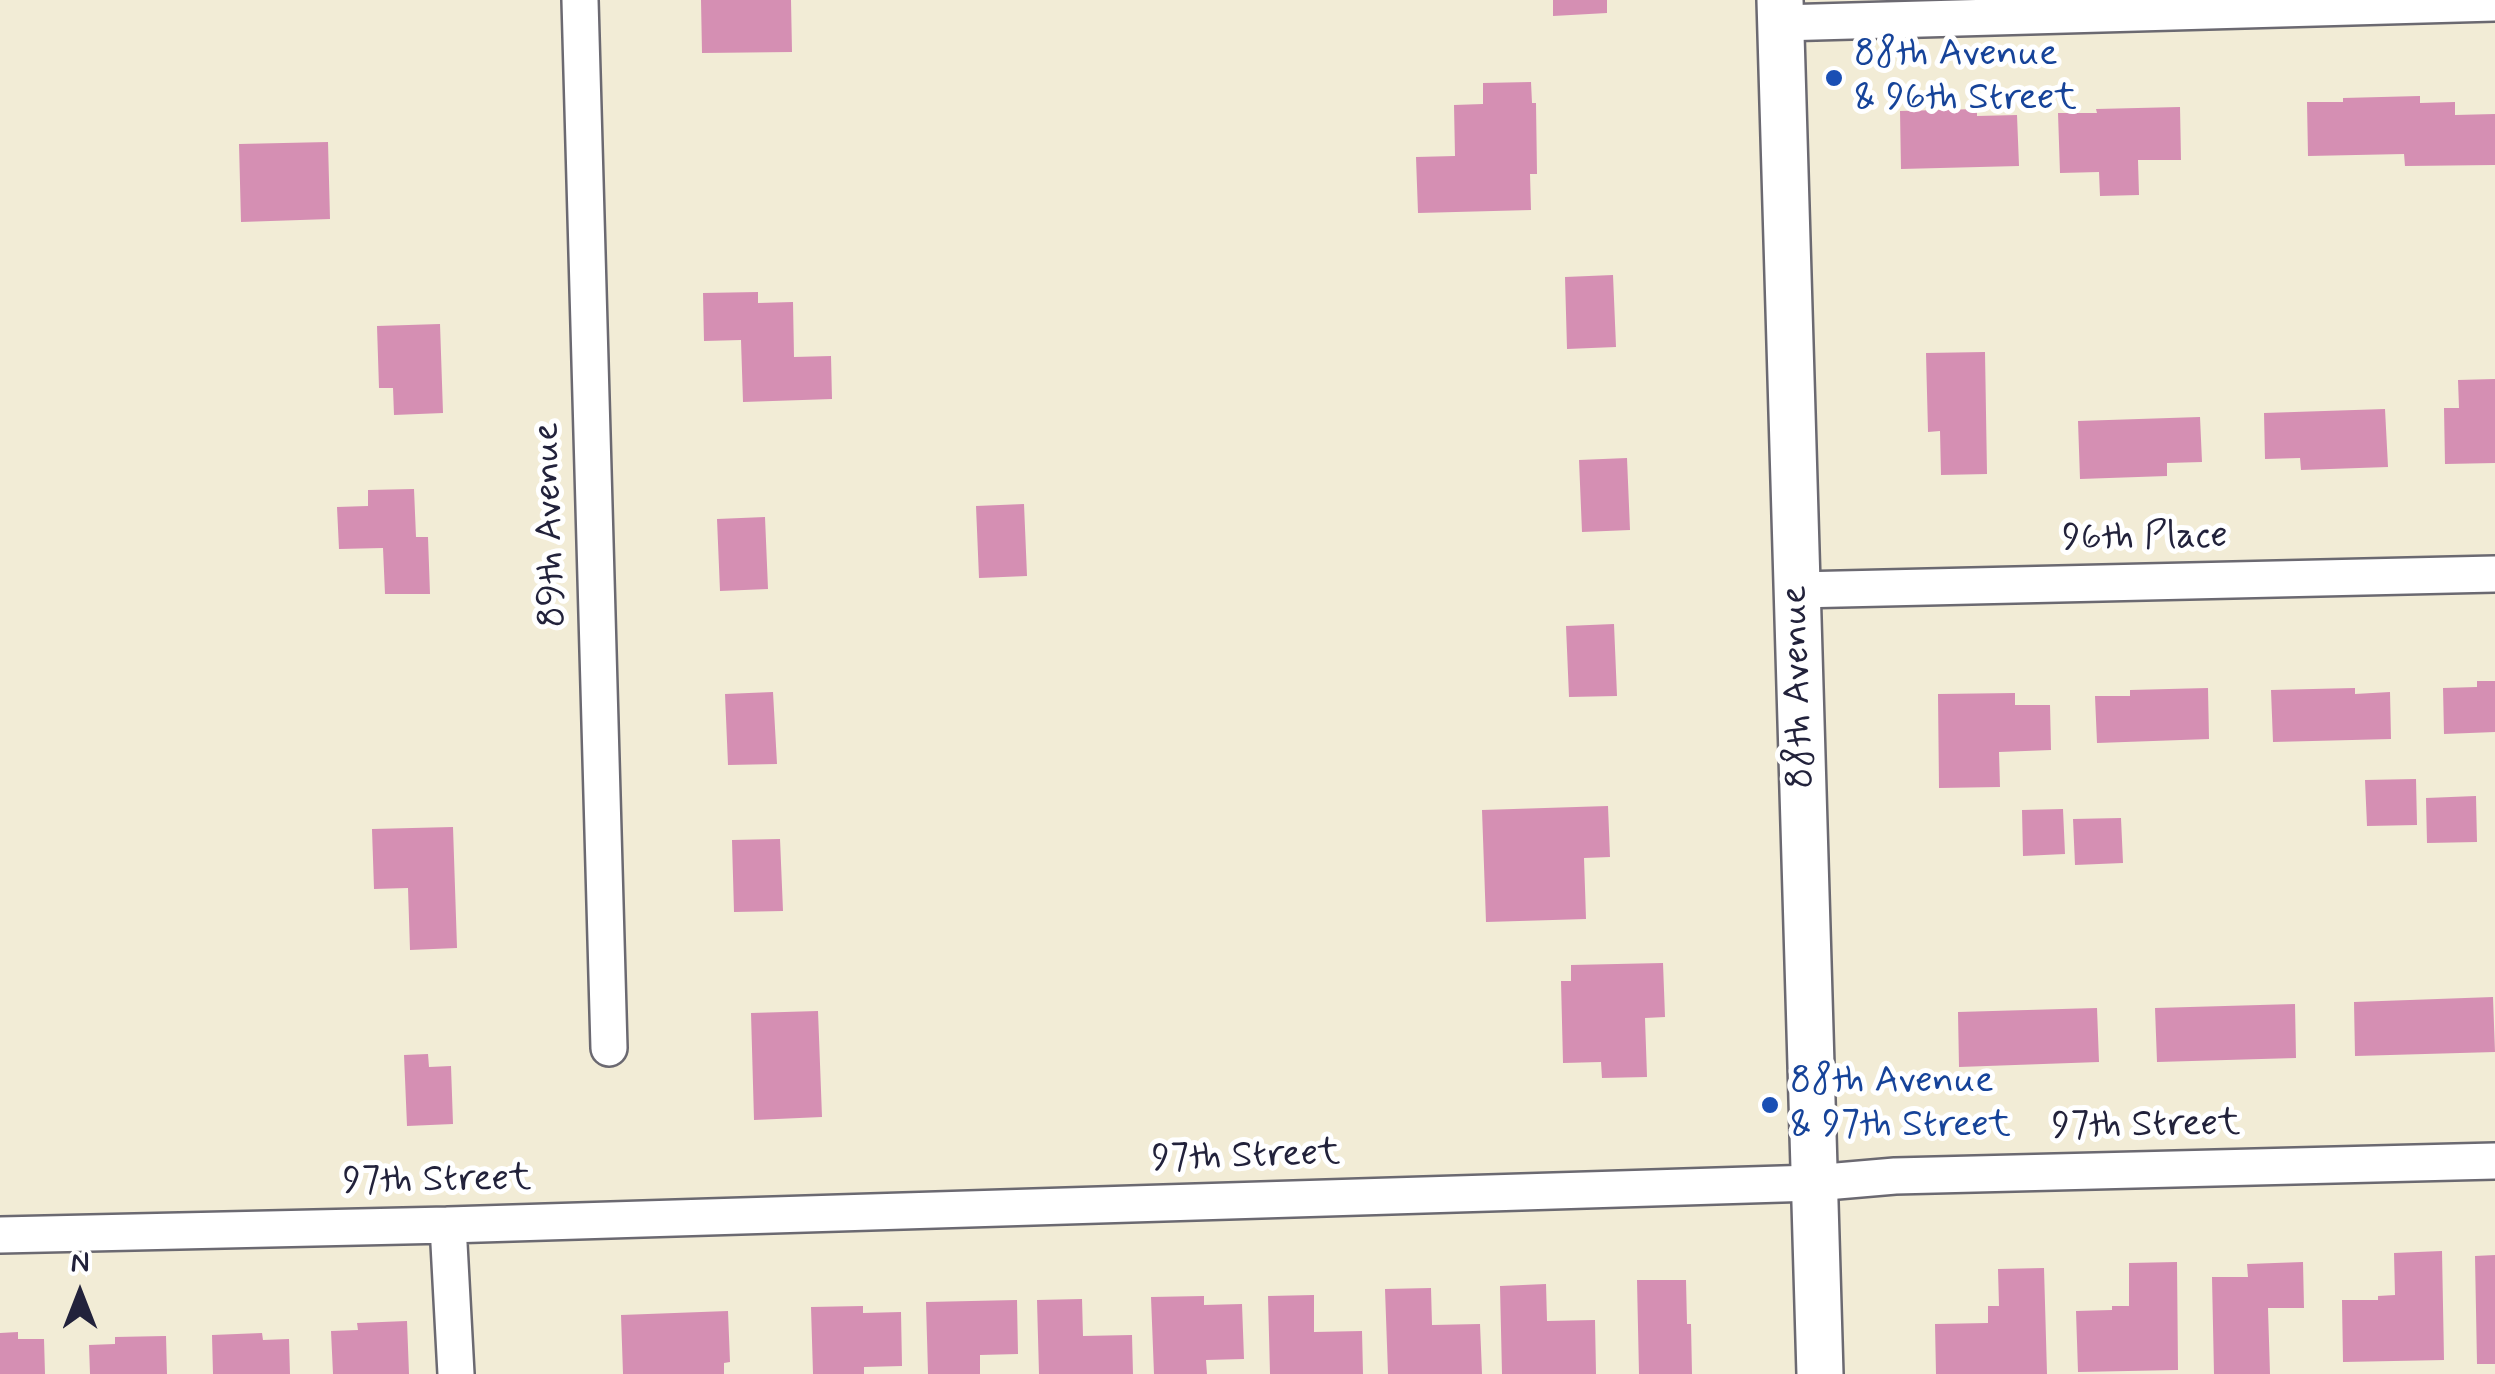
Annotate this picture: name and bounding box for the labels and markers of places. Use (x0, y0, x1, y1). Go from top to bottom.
place label: 88th Avenue & 96th Street (1854, 33, 2077, 122)
marker: 88th Avenue & 96th Street (1823, 67, 1845, 89)
place label: 88th Avenue & 97th Street (1790, 1060, 2011, 1150)
marker: 88th Avenue & 97th Street (1759, 1094, 1781, 1116)

